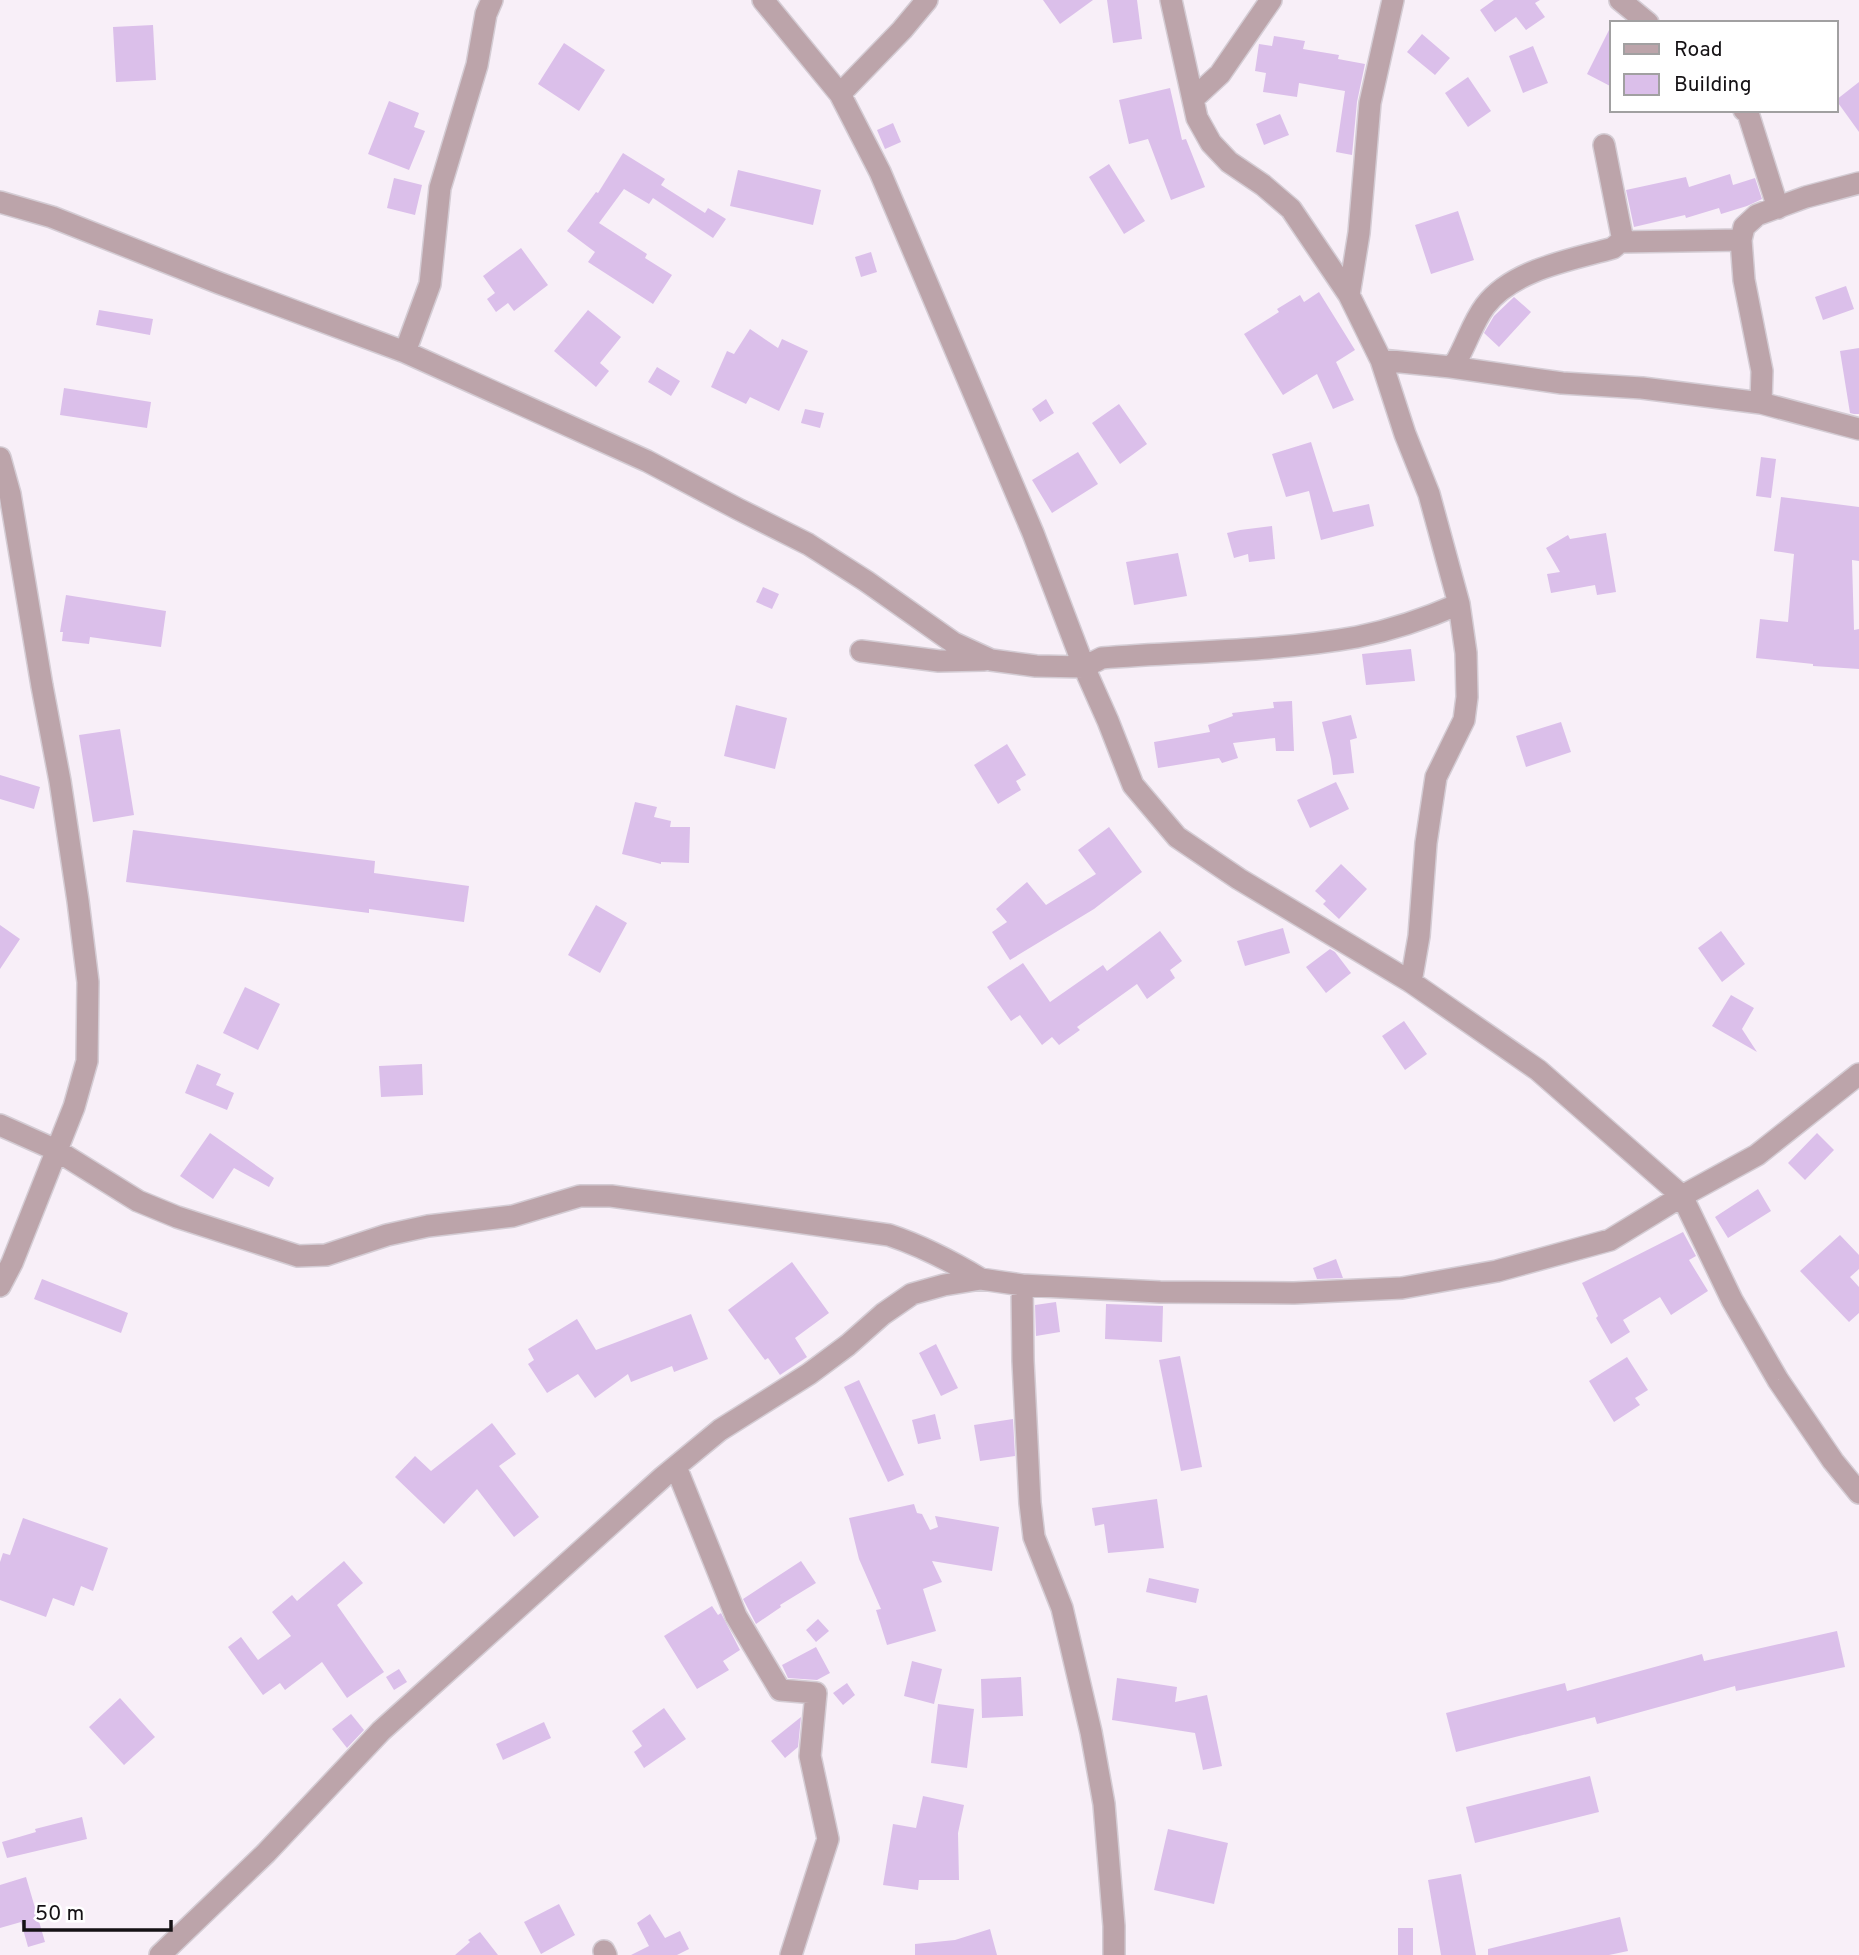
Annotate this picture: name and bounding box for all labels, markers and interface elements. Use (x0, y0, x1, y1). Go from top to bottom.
legend (1610, 21, 1838, 112)
text: Road (1674, 37, 1723, 64)
text: Building (1674, 72, 1752, 99)
scale bar (24, 1888, 172, 1932)
text: 50 m (35, 1901, 84, 1928)

